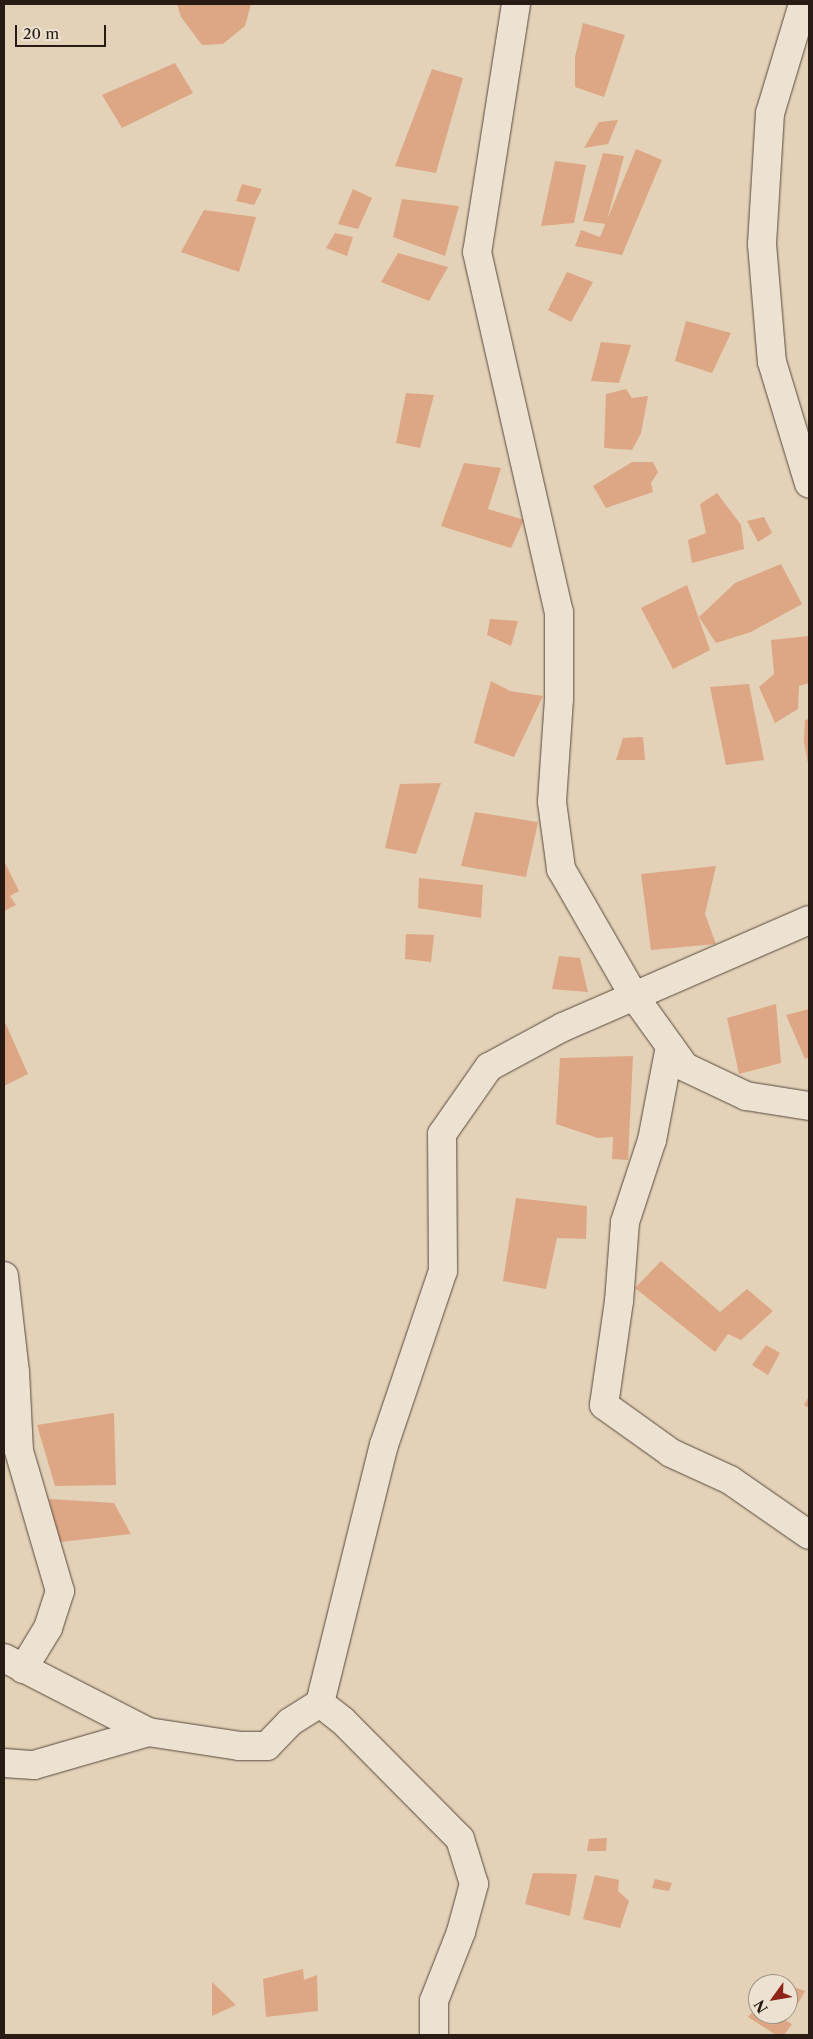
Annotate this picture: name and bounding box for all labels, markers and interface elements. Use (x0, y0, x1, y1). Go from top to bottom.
scale bar (18, 15, 109, 47)
text: 20 m (23, 24, 59, 43)
north arrow (748, 1974, 798, 2024)
text: N (750, 1996, 772, 2016)

